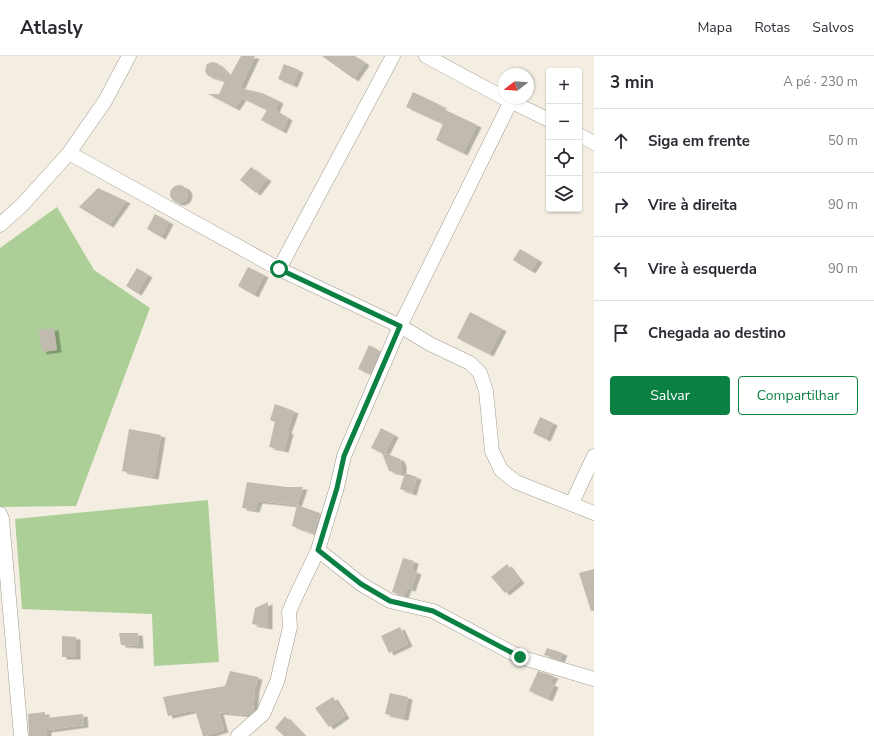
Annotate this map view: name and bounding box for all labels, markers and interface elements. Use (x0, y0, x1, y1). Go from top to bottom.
text: Atlasly (20, 15, 83, 41)
text: Mapa (697, 18, 732, 37)
text: Rotas (754, 18, 790, 37)
text: Salvos (812, 18, 854, 37)
north arrow (498, 68, 534, 104)
map controls (546, 68, 582, 212)
button: + (546, 68, 582, 104)
text: 3 min (610, 71, 654, 94)
text: A pé · 230 m (783, 73, 858, 91)
button: − (546, 104, 582, 140)
icon: ahead (610, 130, 632, 152)
text: Siga em frente (648, 131, 750, 151)
text: 50 m (828, 132, 858, 150)
button: locate (546, 140, 582, 176)
button: layers (546, 176, 582, 212)
icon: right (610, 194, 632, 216)
text: Vire à direita (648, 195, 737, 215)
text: 90 m (828, 196, 858, 214)
icon: left (610, 258, 632, 280)
text: Vire à esquerda (648, 259, 757, 279)
route start (270, 260, 288, 278)
text: 90 m (828, 260, 858, 278)
icon: arrive (610, 322, 632, 344)
text: Chegada ao destino (648, 323, 786, 343)
button: Salvar (610, 376, 730, 415)
button: Compartilhar (738, 376, 858, 415)
route end (511, 648, 529, 666)

